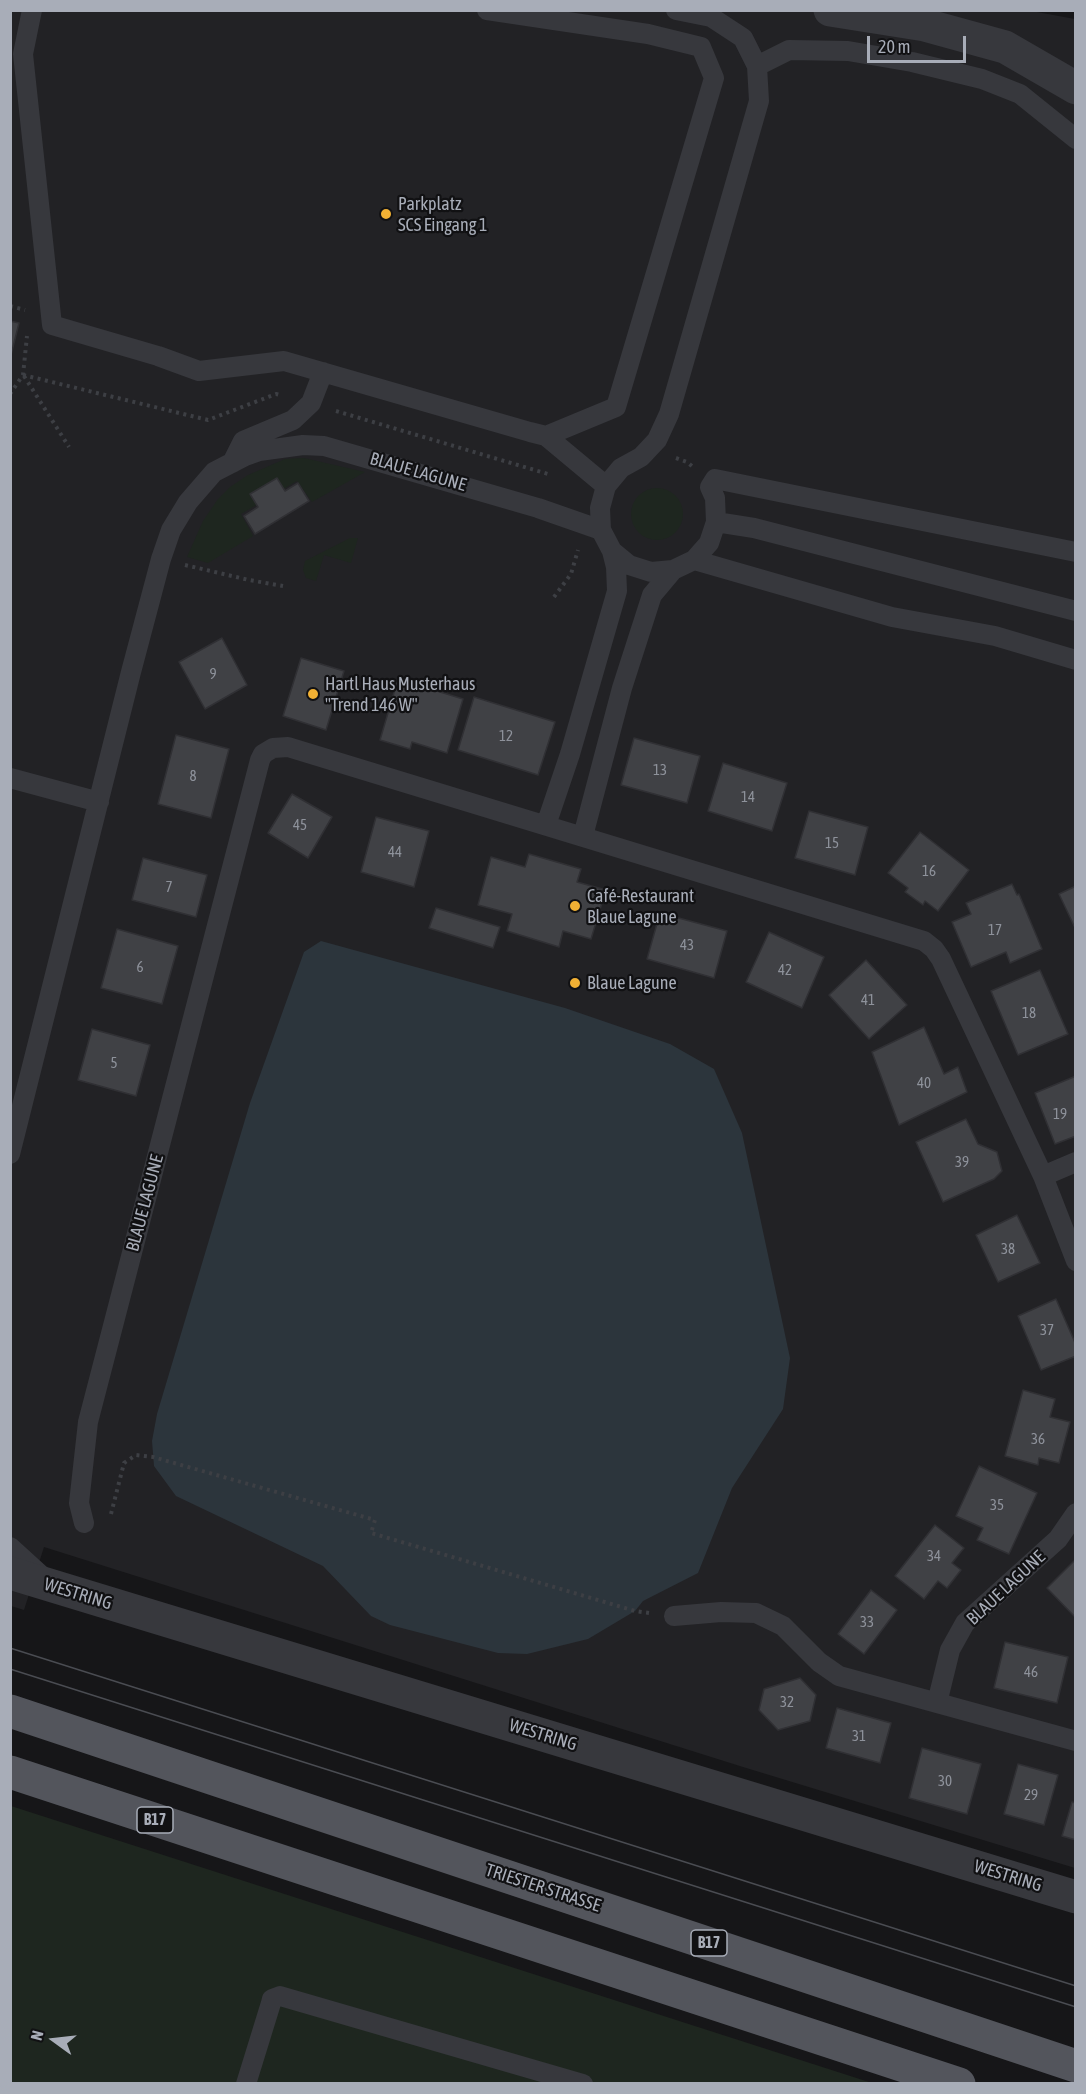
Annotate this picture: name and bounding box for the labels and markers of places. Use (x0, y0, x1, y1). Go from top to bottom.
place label: Parkplatz SCS Eingang 1 (398, 193, 487, 236)
marker: Parkplatz SCS Eingang 1 (379, 207, 393, 221)
place label: Hartl Haus Musterhaus "Trend 146 W" (325, 673, 475, 716)
marker: Hartl Haus Musterhaus "Trend 146 W" (306, 687, 320, 701)
place label: Café-Restaurant Blaue Lagune (587, 885, 694, 928)
marker: Café-Restaurant Blaue Lagune (568, 899, 582, 913)
place label: Blaue Lagune (587, 972, 677, 994)
marker: Blaue Lagune (568, 976, 582, 990)

